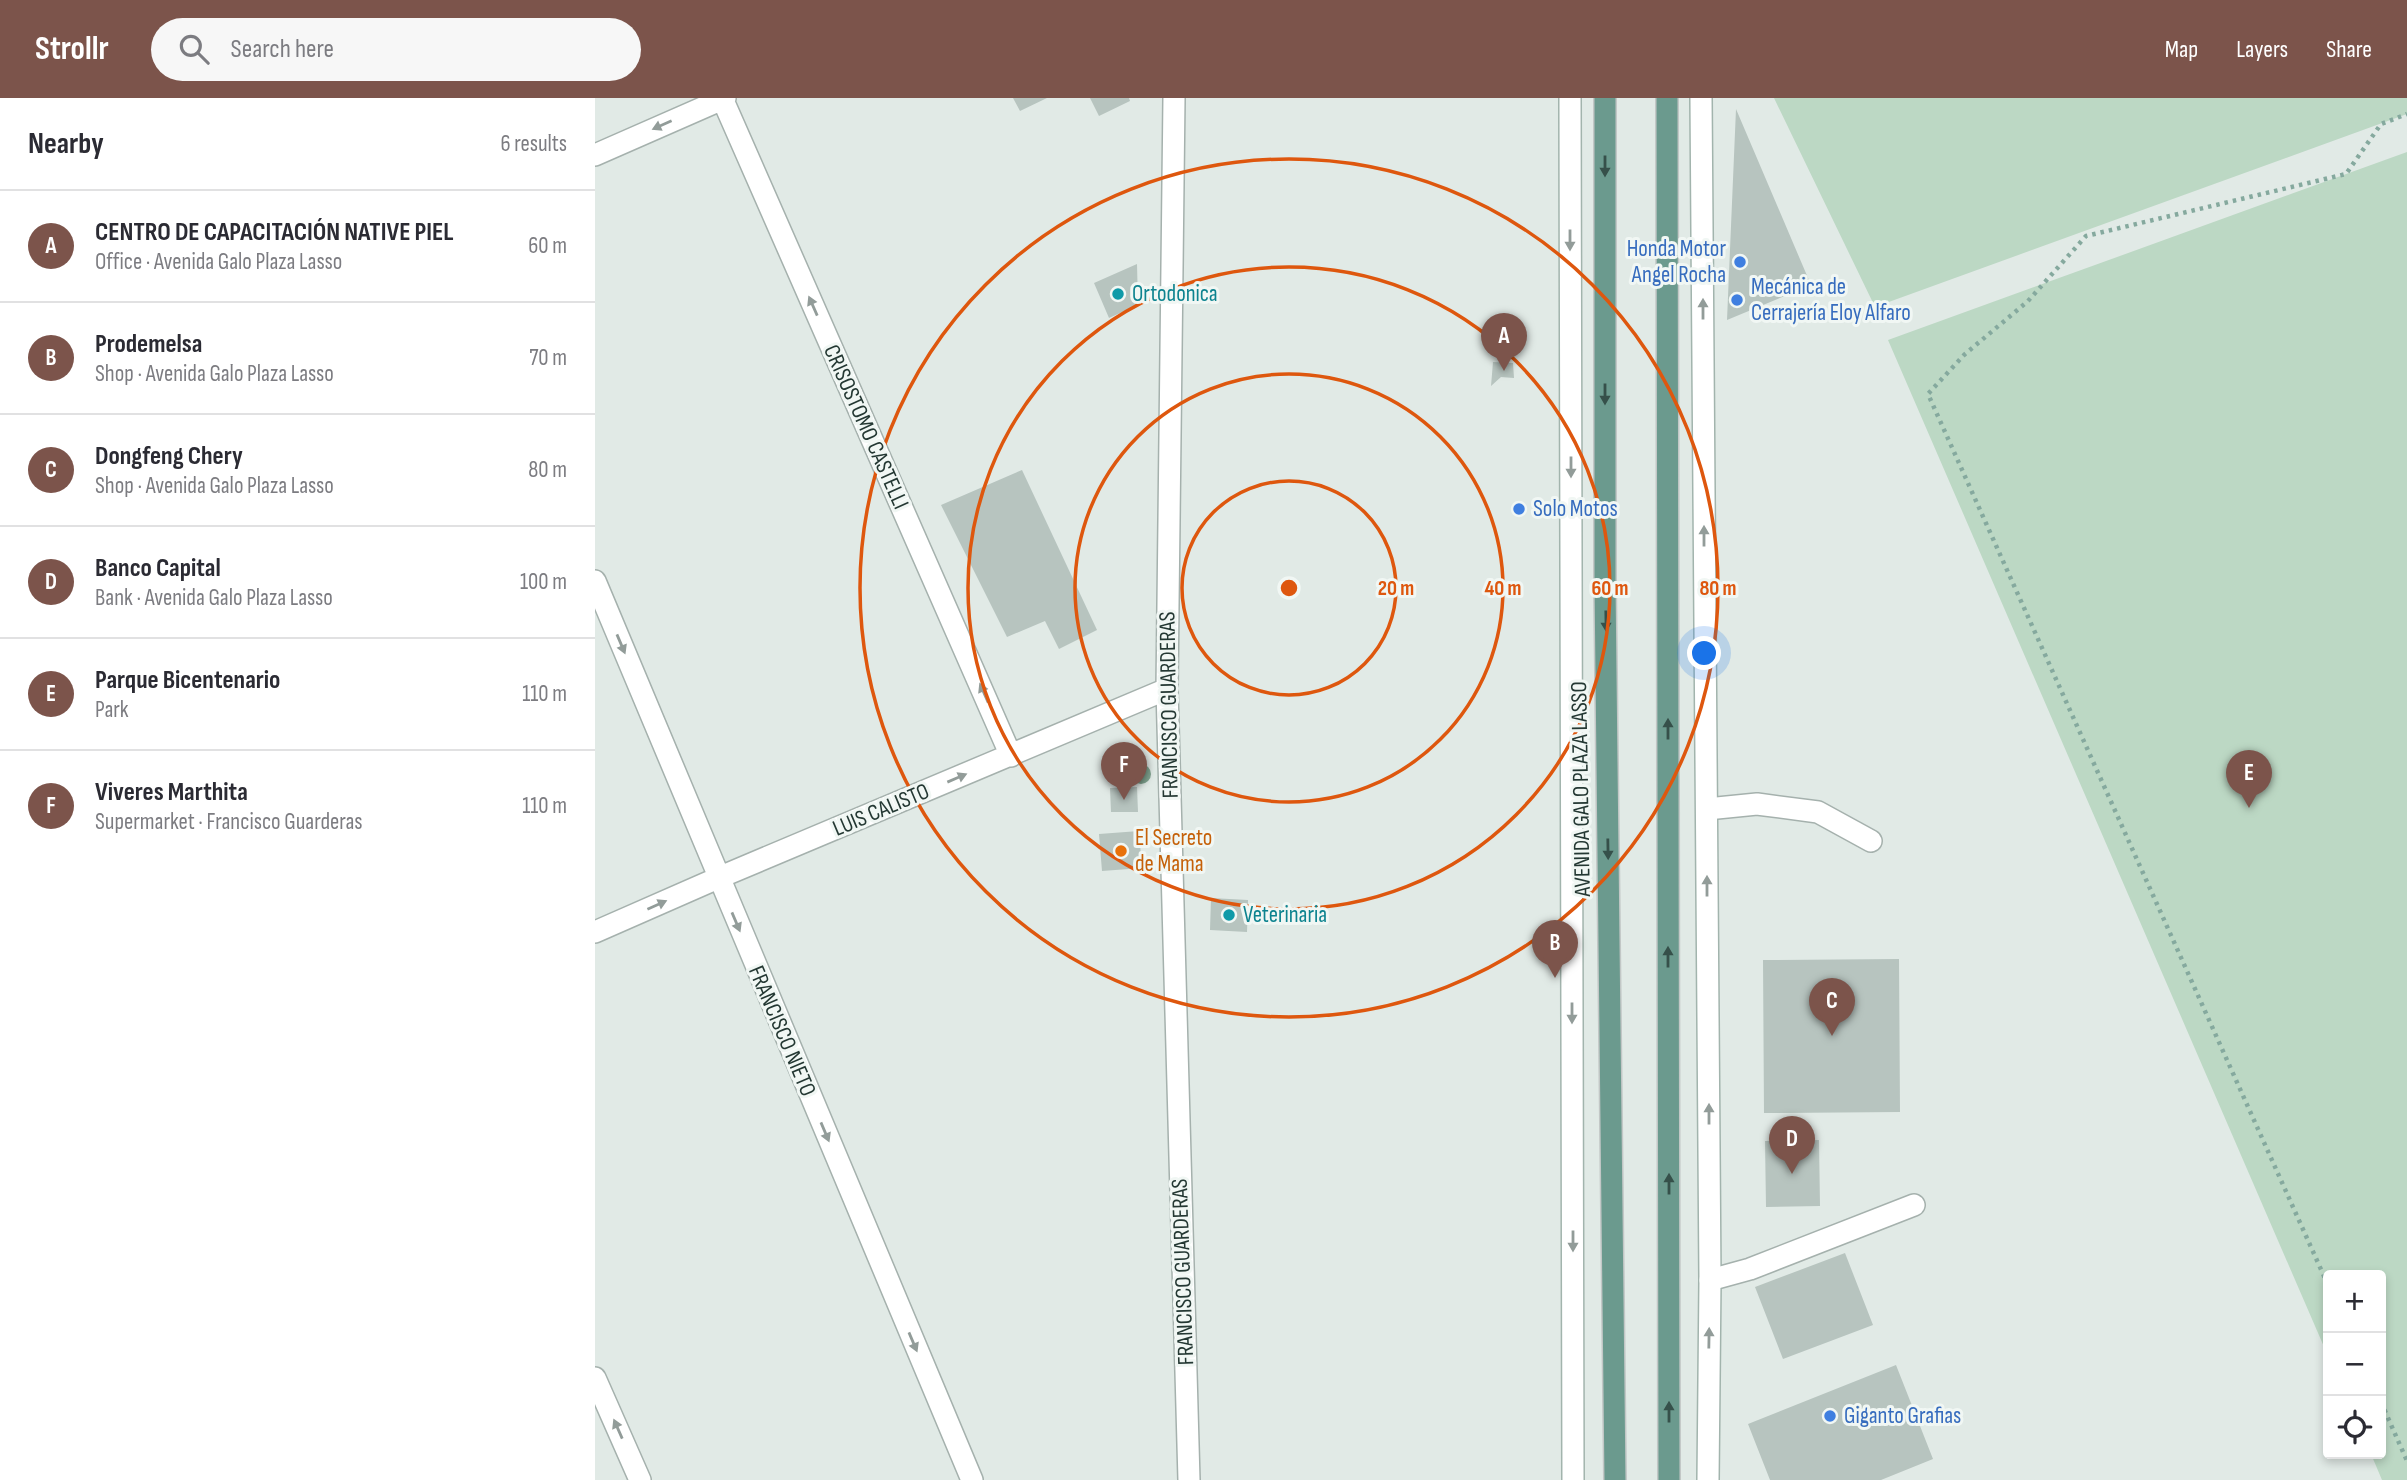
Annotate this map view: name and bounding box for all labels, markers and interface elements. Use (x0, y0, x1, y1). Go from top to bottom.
search box (151, 18, 641, 81)
text: Strollr (35, 29, 109, 69)
icon: search (175, 30, 213, 68)
text: Search here (231, 34, 334, 65)
text: Map (2165, 35, 2198, 64)
text: Layers (2236, 35, 2288, 64)
text: Share (2326, 35, 2372, 64)
one-way arrow (652, 119, 672, 131)
text: Nearby (28, 126, 104, 162)
text: 6 results (501, 130, 567, 158)
one-way arrow (1599, 155, 1611, 177)
text: CENTRO DE CAPACITACIÓN NATIVE PIEL (95, 217, 454, 248)
one-way arrow (1564, 229, 1576, 251)
text: A (46, 232, 56, 260)
text: 60 m (528, 232, 567, 260)
place label: Honda Motor Angel Rocha (1627, 235, 1726, 289)
text: Office · Avenida Galo Plaza Lasso (95, 248, 342, 276)
marker: Honda Motor Angel Rocha (1732, 254, 1748, 270)
place label: Mecánica de Cerrajería Eloy Alfaro (1751, 273, 1911, 327)
place label: Ortodonica (1132, 280, 1218, 308)
marker: Ortodonica (1110, 286, 1126, 302)
marker: Mecánica de Cerrajería Eloy Alfaro (1729, 292, 1745, 308)
one-way arrow (807, 296, 819, 316)
one-way arrow (1697, 297, 1708, 319)
pin: A (1481, 313, 1527, 371)
text: Prodemelsa (95, 329, 202, 360)
street label: CRISOSTOMO CASTELLI (817, 340, 915, 514)
text: B (46, 344, 56, 372)
text: 70 m (529, 344, 567, 372)
text: Shop · Avenida Galo Plaza Lasso (95, 360, 334, 388)
one-way arrow (1599, 383, 1611, 405)
text: Dongfeng Chery (95, 441, 243, 472)
text: C (45, 456, 57, 484)
text: 80 m (528, 456, 567, 484)
one-way arrow (1565, 456, 1577, 478)
text: Shop · Avenida Galo Plaza Lasso (95, 472, 334, 500)
place label: Solo Motos (1533, 495, 1618, 523)
marker: Solo Motos (1511, 501, 1527, 517)
one-way arrow (1698, 525, 1710, 547)
text: Banco Capital (95, 553, 221, 584)
text: D (45, 568, 57, 596)
text: 100 m (520, 568, 567, 596)
centre of rings (1277, 576, 1301, 600)
text: 20 m (1378, 576, 1414, 601)
text: 40 m (1485, 576, 1521, 601)
text: 60 m (1591, 576, 1629, 601)
text: 80 m (1699, 576, 1737, 601)
text: Bank · Avenida Galo Plaza Lasso (95, 584, 333, 612)
one-way arrow (1600, 610, 1611, 632)
street label: FRANCISCO GUARDERAS (1153, 611, 1185, 799)
one-way arrow (616, 634, 627, 655)
your location (1687, 636, 1721, 670)
text: Parque Bicentenario (95, 665, 280, 696)
text: E (46, 680, 56, 708)
text: 110 m (522, 680, 567, 708)
street label: AVENIDA GALO PLAZA LASSO (1565, 681, 1597, 898)
one-way arrow (978, 683, 989, 704)
text: Park (95, 696, 129, 724)
one-way arrow (1662, 718, 1674, 740)
pin: F (1101, 742, 1147, 800)
pin: E (2226, 750, 2272, 808)
one-way arrow (947, 773, 968, 784)
text: Viveres Marthita (95, 777, 248, 808)
street label: LUIS CALISTO (829, 777, 933, 843)
text: F (46, 792, 56, 820)
text: 110 m (522, 792, 567, 820)
text: Supermarket · Francisco Guarderas (95, 808, 363, 836)
place label: El Secreto de Mama (1135, 824, 1212, 878)
one-way arrow (1602, 838, 1614, 860)
marker: El Secreto de Mama (1113, 843, 1129, 859)
one-way arrow (1701, 875, 1713, 897)
one-way arrow (647, 899, 668, 910)
place label: Veterinaria (1243, 901, 1327, 929)
marker: Veterinaria (1221, 907, 1237, 923)
one-way arrow (731, 912, 742, 933)
pin: B (1532, 920, 1578, 978)
one-way arrow (1662, 946, 1674, 968)
street label: FRANCISCO NIETO (742, 962, 822, 1100)
pin: C (1809, 978, 1855, 1036)
one-way arrow (1566, 1002, 1578, 1024)
one-way arrow (1703, 1102, 1715, 1124)
pin: D (1769, 1116, 1815, 1174)
one-way arrow (819, 1122, 831, 1142)
one-way arrow (1663, 1173, 1674, 1195)
street label: FRANCISCO GUARDERAS (1166, 1178, 1200, 1366)
one-way arrow (1567, 1230, 1579, 1252)
map controls (2323, 1270, 2386, 1459)
button: + (2323, 1270, 2386, 1333)
one-way arrow (1704, 1327, 1715, 1349)
one-way arrow (908, 1331, 919, 1352)
button: − (2323, 1333, 2386, 1396)
button: locate (2323, 1396, 2386, 1459)
one-way arrow (1663, 1401, 1675, 1423)
place label: Giganto Grafias (1844, 1402, 1961, 1430)
marker: Giganto Grafias (1822, 1408, 1838, 1424)
one-way arrow (612, 1418, 623, 1439)

